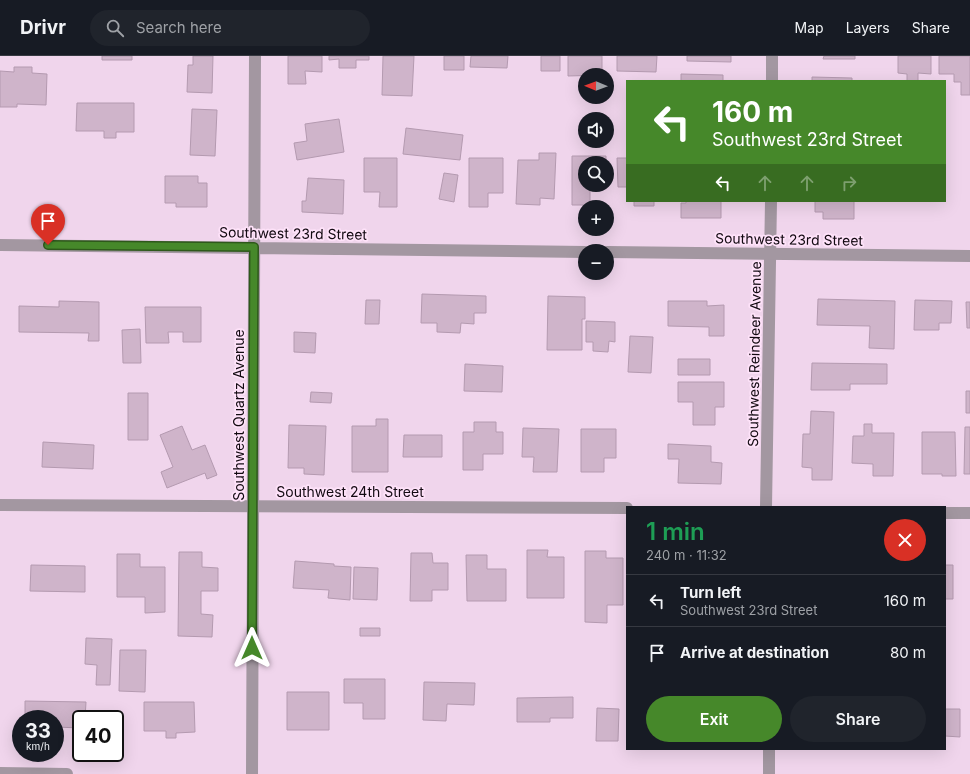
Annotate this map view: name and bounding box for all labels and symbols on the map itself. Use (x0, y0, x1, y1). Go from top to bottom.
north arrow (578, 68, 614, 104)
pin (31, 204, 65, 245)
street label: Southwest 23rd Street (219, 223, 368, 243)
street label: Southwest 23rd Street (715, 229, 864, 249)
street label: Southwest Reindeer Avenue (744, 261, 764, 447)
street label: Southwest Quartz Avenue (230, 329, 247, 501)
street label: Southwest 24th Street (276, 483, 424, 500)
position arrow (231, 627, 273, 669)
speed limit sign: 40 (72, 710, 124, 762)

